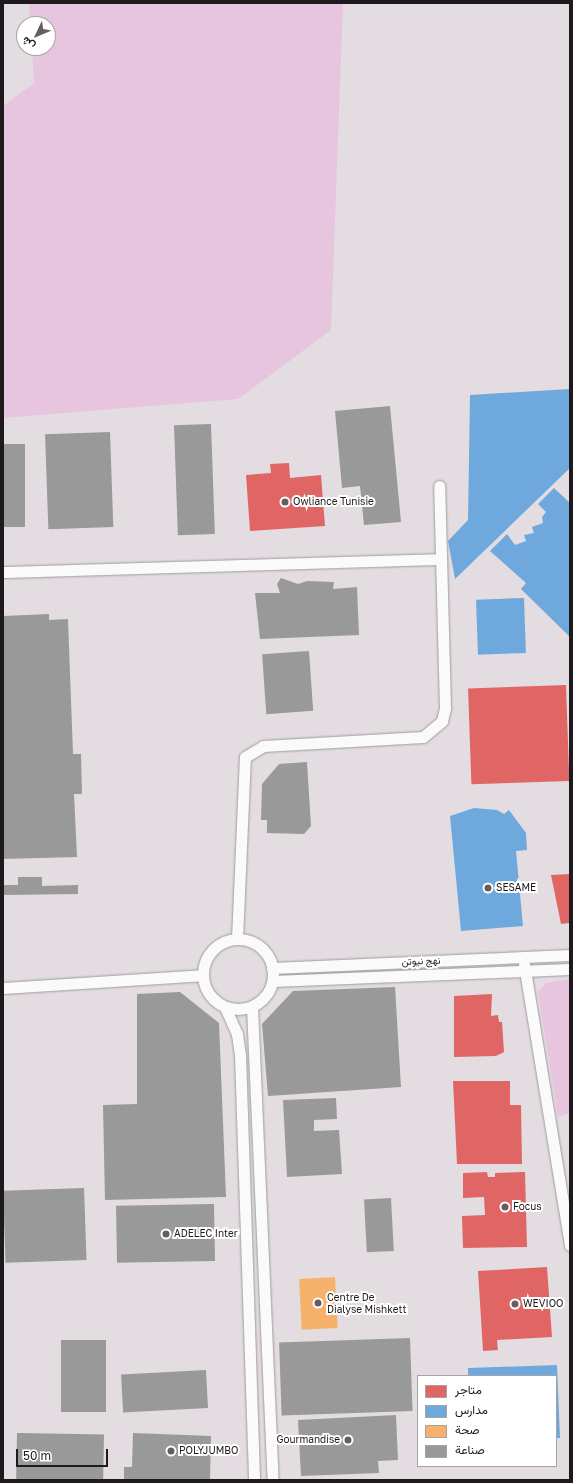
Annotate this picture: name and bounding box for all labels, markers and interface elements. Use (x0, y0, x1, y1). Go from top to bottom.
north arrow (16, 16, 56, 56)
text: ش (18, 35, 37, 53)
place label: Owliance Tunisie (293, 496, 374, 508)
marker: Owliance Tunisie (280, 497, 290, 507)
place label: SESAME (496, 882, 536, 894)
marker: SESAME (483, 883, 493, 893)
street label: نهج نيوتن (401, 954, 441, 968)
place label: Focus (513, 1201, 542, 1213)
marker: Focus (500, 1202, 510, 1212)
place label: ADELEC Inter (174, 1228, 238, 1240)
marker: ADELEC Inter (161, 1229, 171, 1239)
place label: Centre De Dialyse Mishkett (327, 1291, 406, 1314)
marker: Centre De Dialyse Mishkett (312, 1297, 324, 1309)
place label: WEVIOO (523, 1298, 563, 1310)
marker: WEVIOO (510, 1299, 520, 1309)
legend (417, 1375, 557, 1467)
text: متاجر (455, 1382, 482, 1397)
text: مدارس (455, 1402, 488, 1417)
text: صحة (455, 1422, 479, 1437)
place label: Gourmandise (276, 1434, 340, 1446)
marker: Gourmandise (343, 1435, 353, 1445)
scale bar (18, 1441, 110, 1467)
text: صناعة (455, 1442, 485, 1457)
place label: POLYJUMBO (179, 1445, 238, 1457)
marker: POLYJUMBO (166, 1446, 176, 1456)
text: 50 m (23, 1448, 51, 1463)

